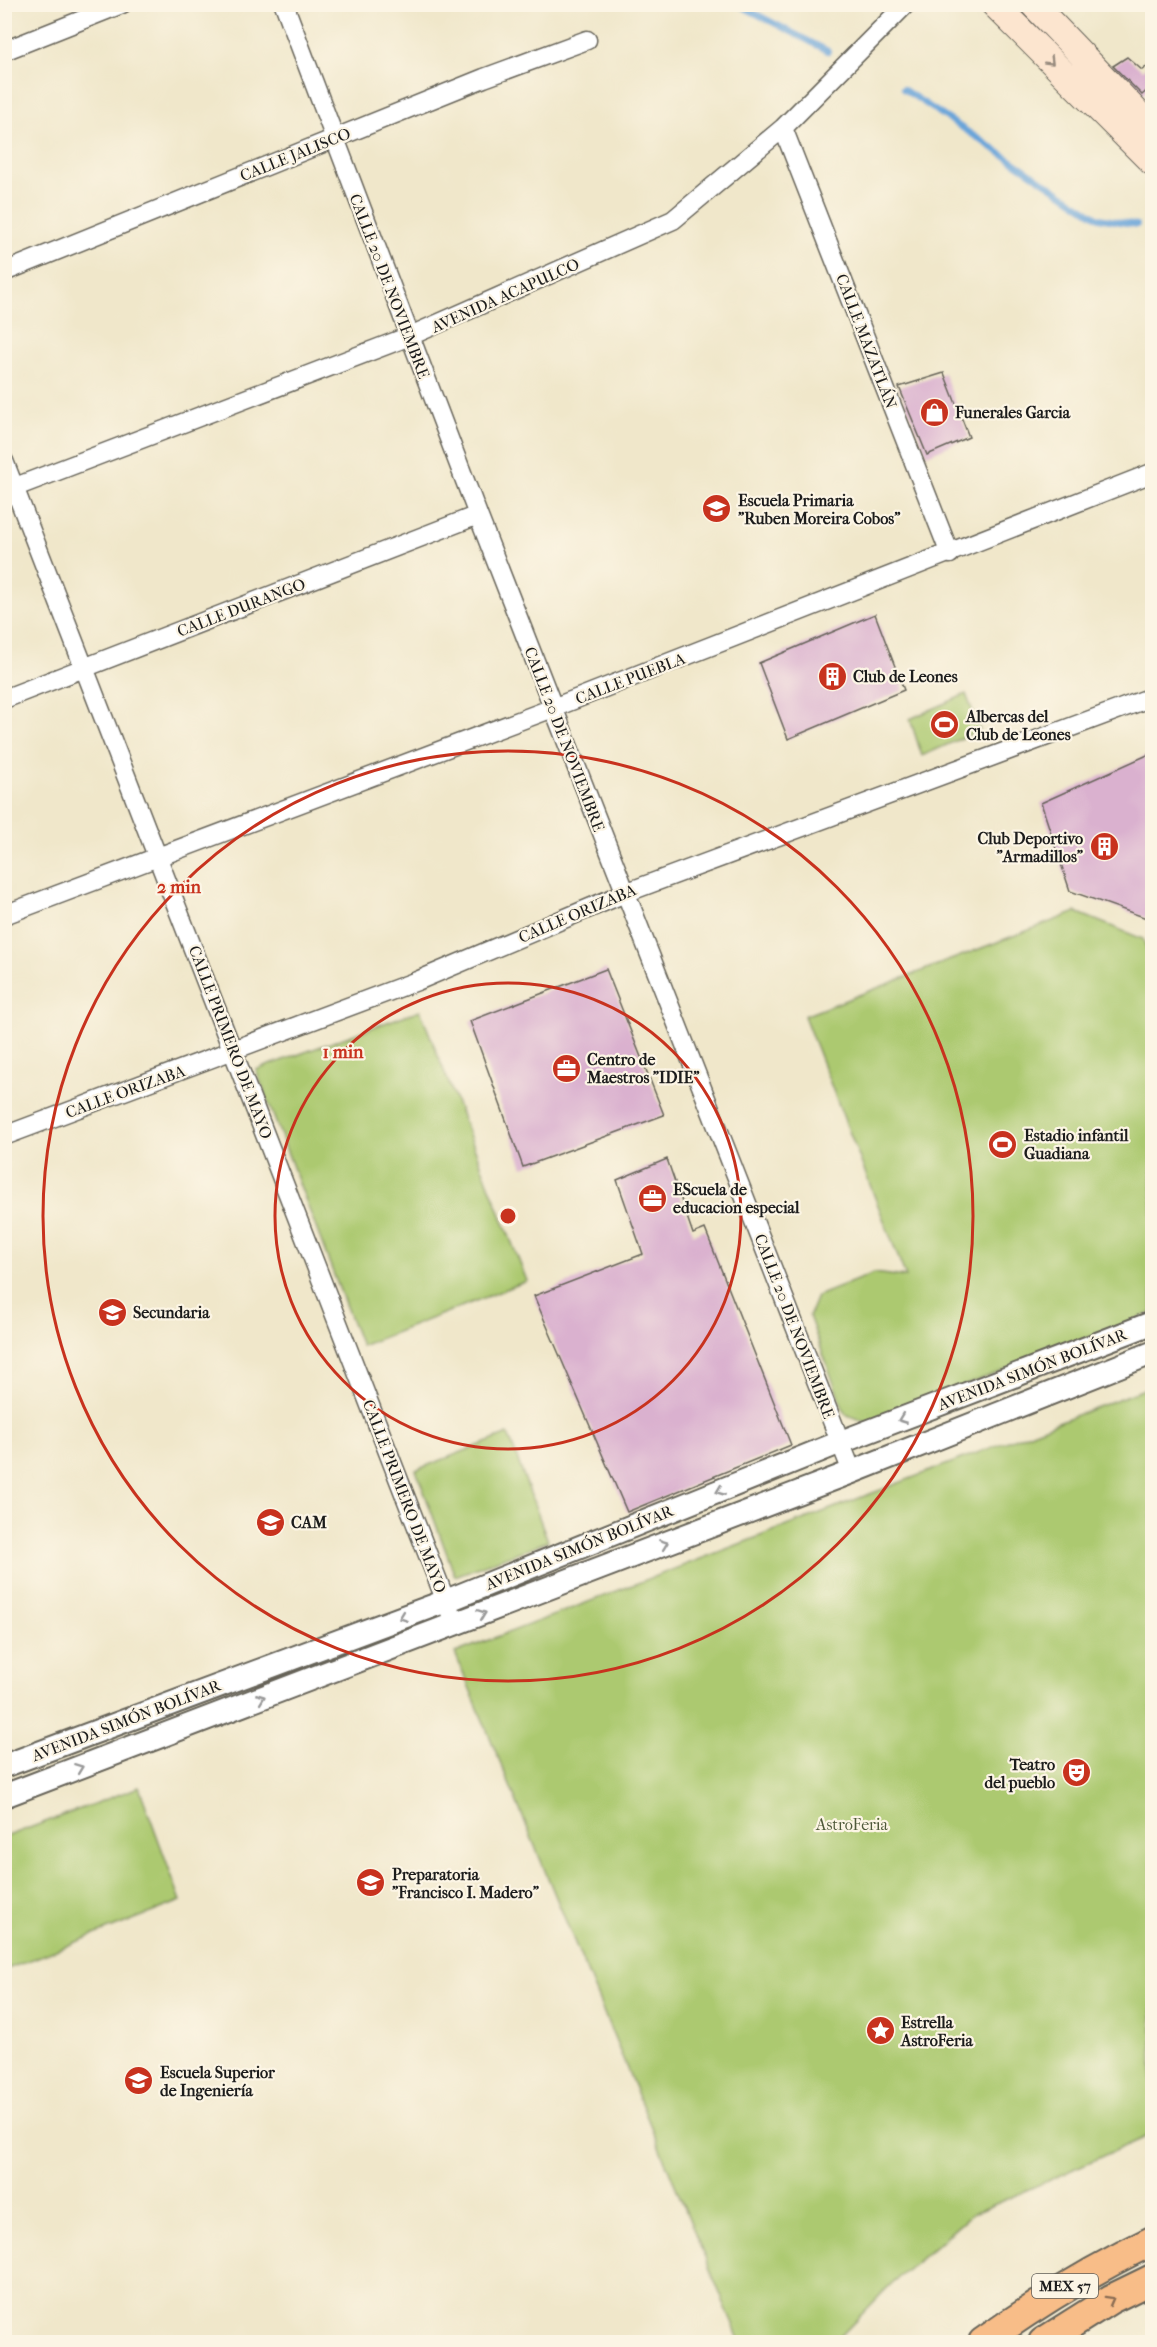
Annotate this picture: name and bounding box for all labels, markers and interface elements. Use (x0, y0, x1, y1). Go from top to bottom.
one-way arrow (1043, 53, 1054, 64)
street label: CALLE JALISCO (237, 124, 353, 185)
street label: CALLE 20 DE NOVIEMBRE (345, 191, 434, 381)
street label: AVENIDA ACAPULCO (427, 254, 582, 337)
street label: CALLE MAZATLÁN (832, 271, 902, 411)
shop icon: Funerales Garcia (918, 396, 950, 428)
place label: Funerales Garcia (954, 403, 1071, 422)
place label: Escuela Primaria "Ruben Moreira Cobos" (738, 491, 901, 528)
school or university icon: Escuela Primaria "Ruben Moreira Cobos" (701, 493, 733, 525)
street label: CALLE DURANGO (174, 574, 308, 641)
street label: CALLE 20 DE NOVIEMBRE (520, 644, 609, 834)
street label: CALLE PUEBLA (573, 649, 688, 708)
building icon: Club de Leones (816, 660, 848, 692)
place label: Club de Leones (853, 667, 958, 686)
place label: Albercas del Club de Leones (965, 707, 1071, 744)
sports icon: Albercas del Club de Leones (929, 709, 961, 741)
place label: Club Deportivo "Armadillos" (977, 829, 1084, 866)
building icon: Club Deportivo "Armadillos" (1088, 831, 1120, 863)
text: 2 min (157, 877, 201, 898)
street label: CALLE ORIZABA (516, 880, 639, 947)
street label: CALLE PRIMERO DE MAYO (185, 943, 276, 1142)
text: 1 min (322, 1042, 364, 1063)
place label: Centro de Maestros "IDIE" (586, 1050, 700, 1087)
office icon: Centro de Maestros "IDIE" (550, 1052, 582, 1084)
street label: CALLE ORIZABA (63, 1061, 188, 1122)
place label: Estadio infantil Guadiana (1024, 1126, 1129, 1163)
sports icon: Estadio infantil Guadiana (987, 1128, 1019, 1160)
place label: EScuela de educacion especial (673, 1180, 800, 1218)
office icon: EScuela de educacion especial (636, 1182, 668, 1214)
centre of rings (498, 1206, 518, 1226)
street label: CALLE 20 DE NOVIEMBRE (750, 1231, 839, 1421)
school or university icon: Secundaria (96, 1296, 128, 1328)
place label: Secundaria (133, 1303, 210, 1322)
street label: AVENIDA SIMÓN BOLÍVAR (934, 1323, 1131, 1415)
street label: CALLE PRIMERO DE MAYO (359, 1397, 450, 1596)
one-way arrow (897, 1412, 908, 1424)
one-way arrow (716, 1483, 726, 1496)
street label: AVENIDA SIMÓN BOLÍVAR (481, 1500, 677, 1594)
school or university icon: CAM (254, 1506, 286, 1538)
place label: CAM (291, 1513, 327, 1532)
one-way arrow (658, 1539, 669, 1551)
one-way arrow (476, 1608, 487, 1621)
one-way arrow (398, 1609, 408, 1622)
street label: AVENIDA SIMÓN BOLÍVAR (28, 1674, 225, 1766)
one-way arrow (255, 1693, 266, 1706)
place label: Teatro del pueblo (984, 1755, 1055, 1793)
theatre icon: Teatro del pueblo (1060, 1757, 1092, 1789)
one-way arrow (73, 1763, 84, 1775)
park label: AstroFeria (815, 1815, 889, 1834)
place label: Preparatoria "Francisco I. Madero" (392, 1865, 540, 1902)
school or university icon: Preparatoria "Francisco I. Madero" (355, 1867, 387, 1899)
place label: Estrella AstroFeria (900, 2013, 974, 2050)
place icon: Estrella AstroFeria (864, 2015, 896, 2047)
place label: Escuela Superior de Ingeniería (160, 2063, 276, 2101)
school or university icon: Escuela Superior de Ingeniería (123, 2065, 155, 2097)
road number: MEX 57 (1032, 2274, 1098, 2298)
one-way arrow (1104, 2296, 1115, 2307)

